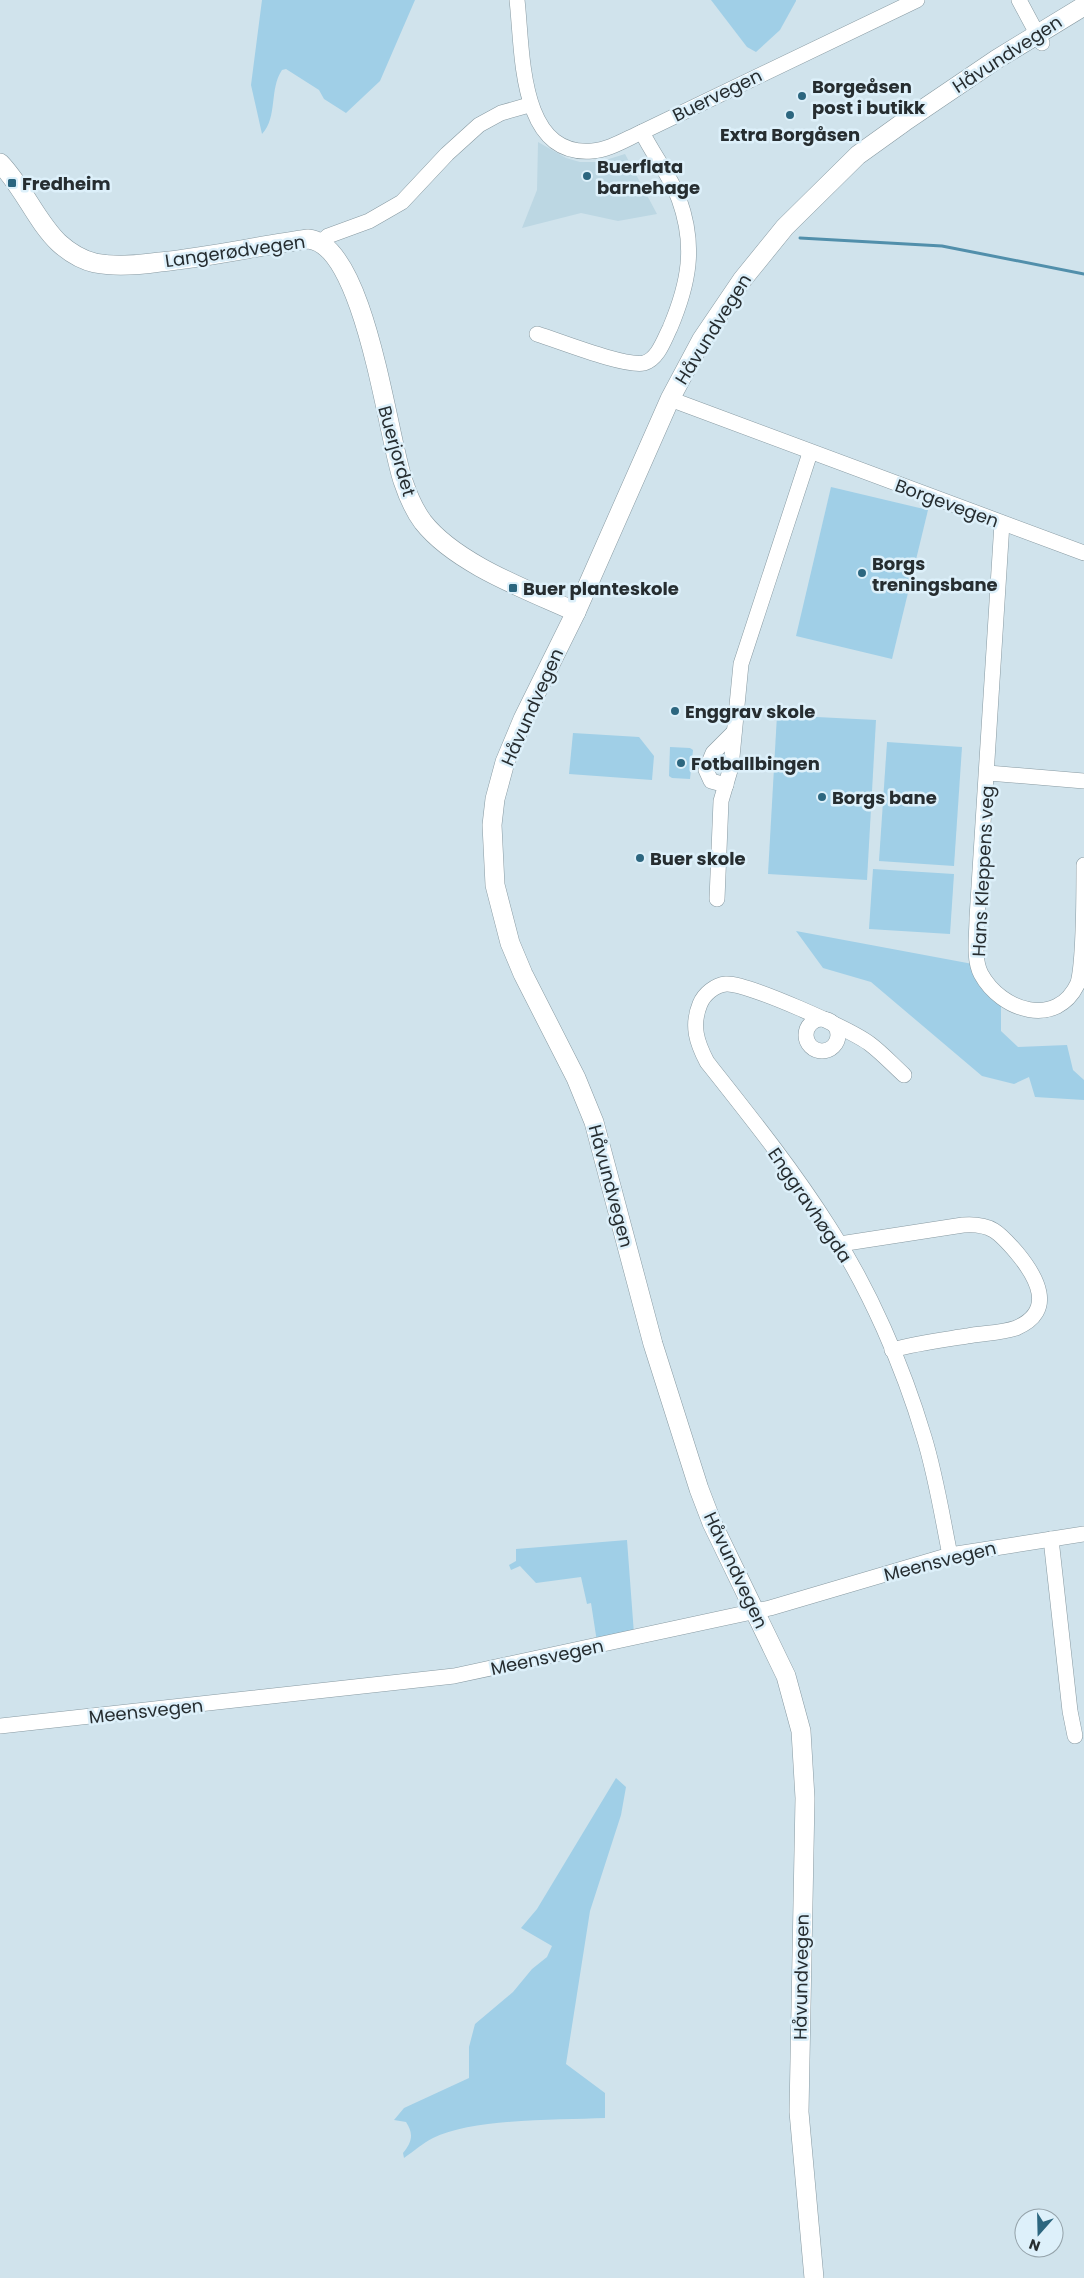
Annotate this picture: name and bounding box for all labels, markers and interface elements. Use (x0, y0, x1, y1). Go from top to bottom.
street label: Håvundvegen (947, 9, 1067, 99)
street label: Buervegen (668, 63, 766, 127)
place label: Borgeåsen post i butikk (812, 74, 926, 120)
marker: Borgeåsen post i butikk (796, 90, 808, 102)
marker: Extra Borgåsen (784, 109, 796, 121)
place label: Extra Borgåsen (720, 122, 860, 147)
place label: Buerflata barnehage (597, 154, 700, 200)
marker: Buerflata barnehage (581, 170, 593, 182)
place label: Fredheim (22, 171, 110, 196)
marker: Fredheim (6, 177, 18, 189)
street label: Langerødvegen (163, 229, 307, 273)
street label: Håvundvegen (669, 269, 757, 389)
street label: Buerjordet (372, 403, 422, 499)
street label: Borgevegen (892, 473, 1002, 533)
place label: Borgs treningsbane (872, 551, 998, 597)
marker: Borgs treningsbane (856, 567, 868, 579)
place label: Buer planteskole (523, 576, 679, 601)
marker: Buer planteskole (507, 582, 519, 594)
street label: Håvundvegen (495, 644, 569, 770)
place label: Enggrav skole (685, 699, 815, 724)
marker: Enggrav skole (669, 705, 681, 717)
place label: Fotballbingen (691, 751, 820, 776)
marker: Fotballbingen (675, 757, 687, 769)
place label: Borgs bane (832, 785, 937, 810)
street label: Hans Kleppens veg (966, 785, 1000, 957)
marker: Borgs bane (816, 791, 828, 803)
place label: Buer skole (650, 846, 746, 871)
marker: Buer skole (634, 852, 646, 864)
street label: Håvundvegen (583, 1122, 639, 1250)
street label: Enggravhøgda (762, 1143, 858, 1267)
street label: Håvundvegen (698, 1508, 774, 1632)
street label: Meensvegen (881, 1535, 999, 1587)
street label: Meensvegen (488, 1633, 606, 1681)
street label: Meensvegen (88, 1693, 204, 1729)
street label: Håvundvegen (787, 1914, 815, 2040)
north arrow (1014, 2208, 1064, 2258)
text: N (1026, 2234, 1043, 2256)

